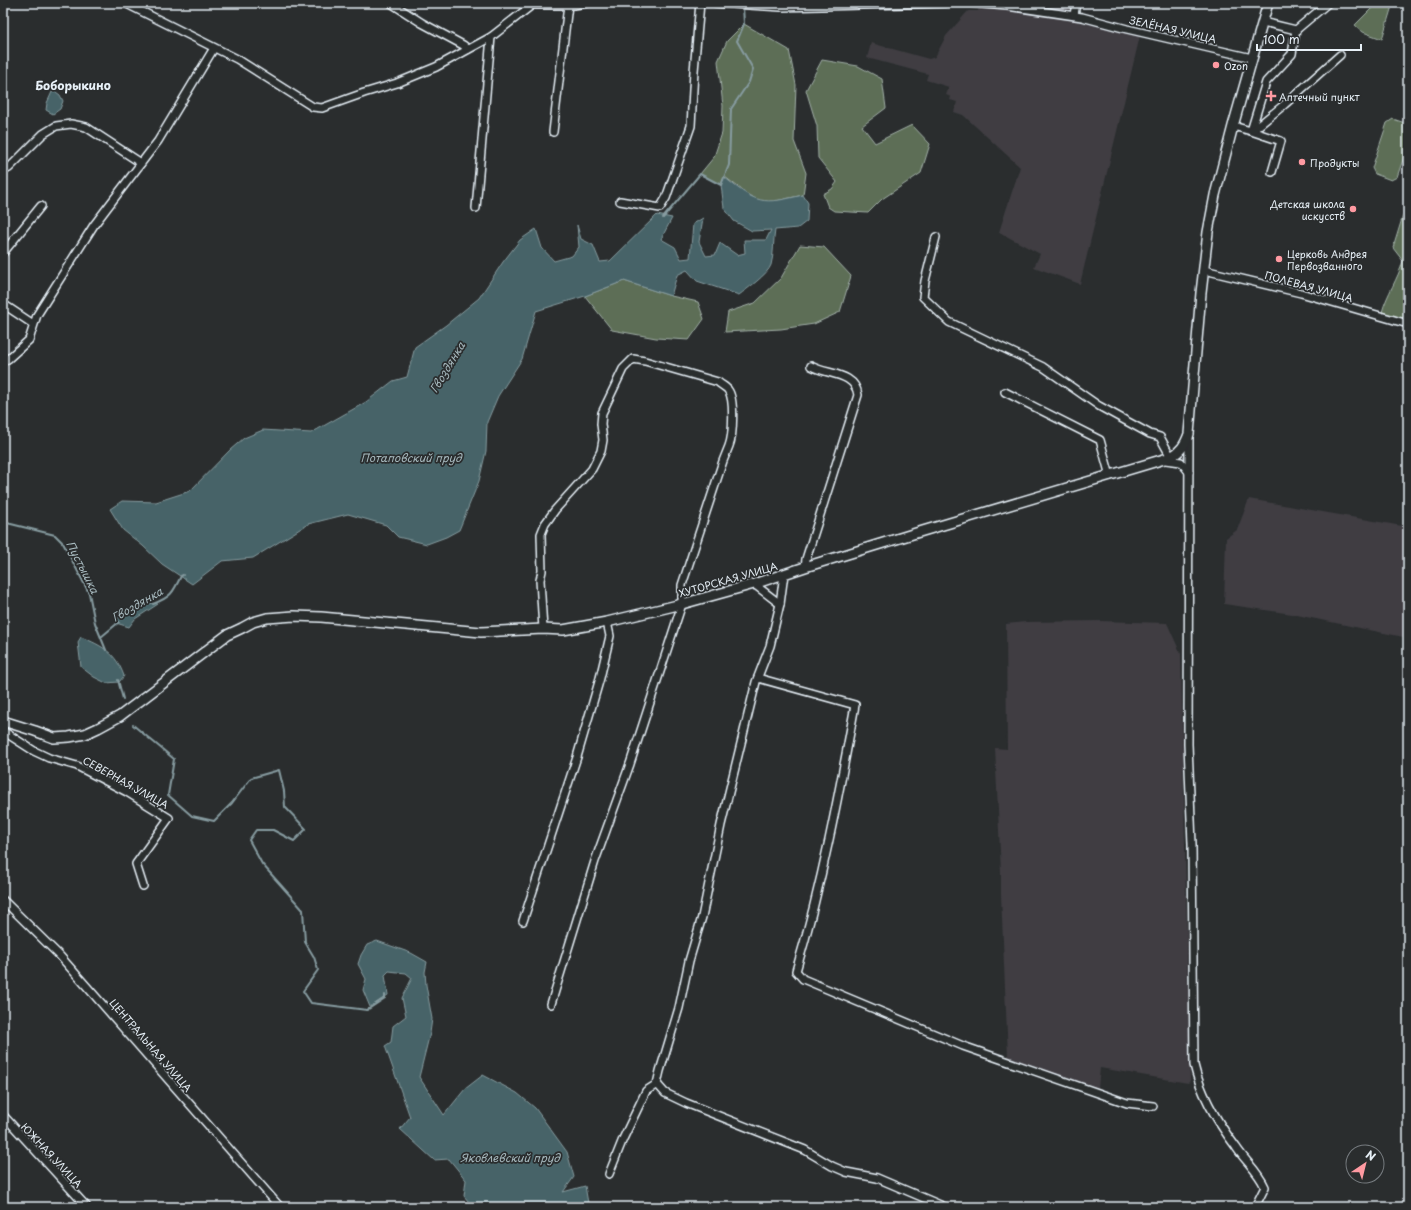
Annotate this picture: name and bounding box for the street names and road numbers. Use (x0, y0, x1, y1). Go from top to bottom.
street label: ЗЕЛЁНАЯ УЛИЦА (1128, 12, 1218, 46)
street label: ПОЛЕВАЯ УЛИЦА (1263, 267, 1355, 305)
street label: ХУТОРСКАЯ УЛИЦА (677, 558, 779, 600)
street label: СЕВЕРНАЯ УЛИЦА (80, 752, 172, 812)
street label: ЦЕНТРАЛЬНАЯ УЛИЦА (106, 995, 196, 1095)
street label: ЮЖНАЯ УЛИЦА (18, 1119, 86, 1191)

